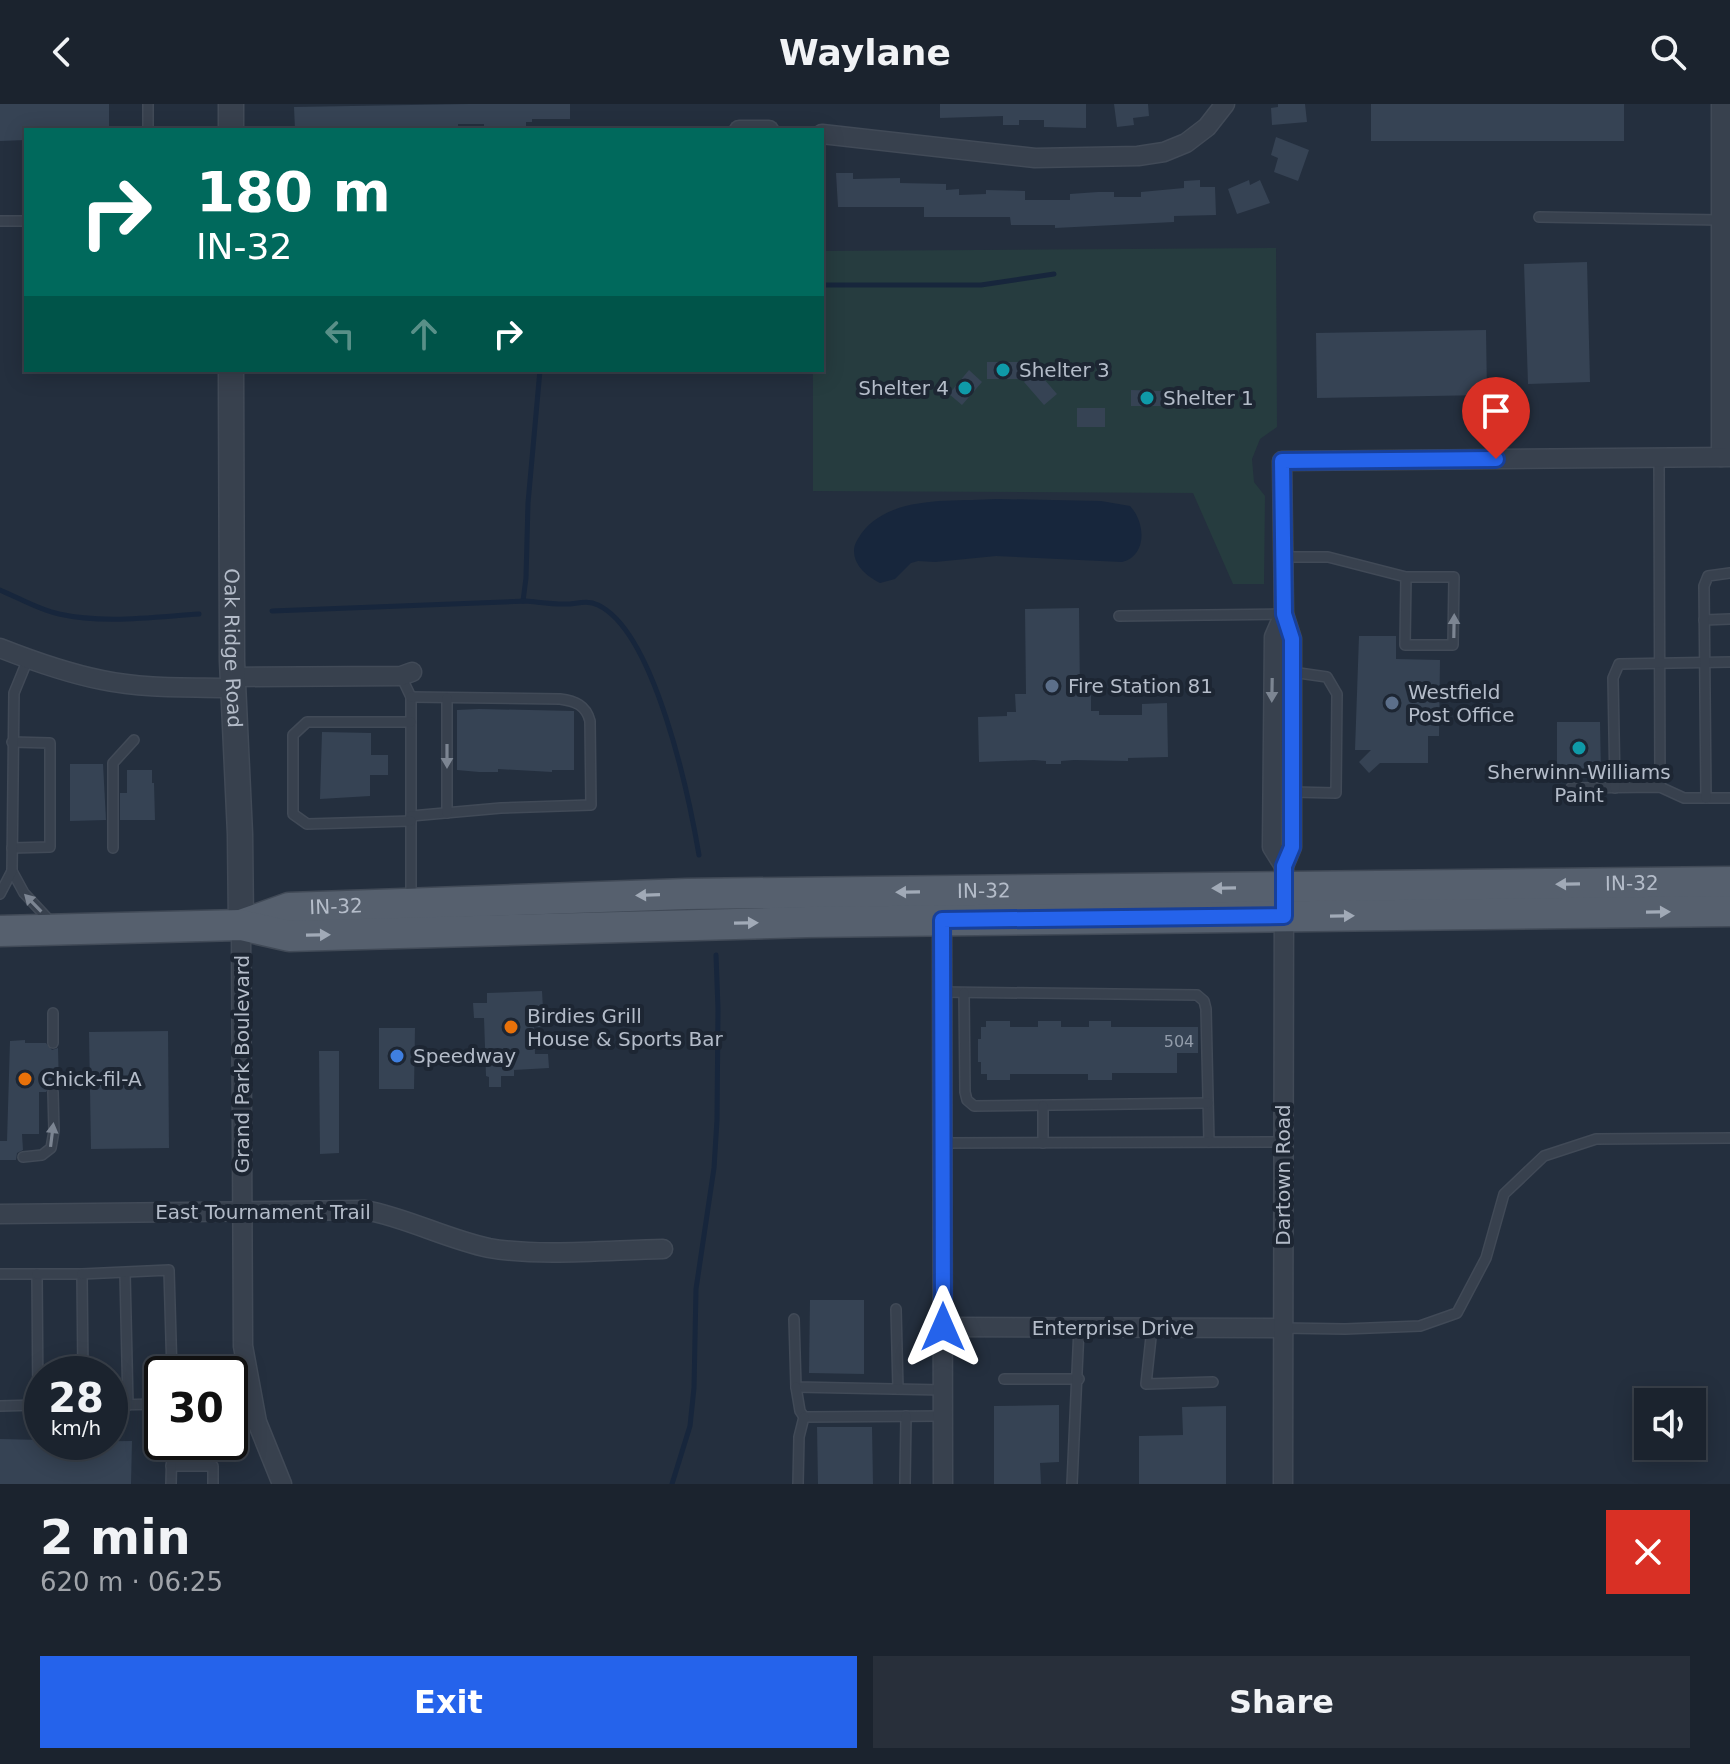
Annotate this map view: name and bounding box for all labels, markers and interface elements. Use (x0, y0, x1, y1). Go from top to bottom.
icon: back (40, 30, 84, 74)
icon: search (1646, 30, 1690, 74)
text: Waylane (779, 32, 951, 73)
text: 180 m (196, 159, 391, 224)
icon: right (64, 160, 168, 264)
text: IN-32 (196, 226, 292, 267)
icon: left (318, 312, 362, 356)
icon: ahead (402, 312, 446, 356)
icon: right (486, 312, 530, 356)
place label: Shelter 3 (1019, 358, 1110, 382)
marker: Shelter 3 (994, 361, 1012, 379)
place label: Shelter 4 (858, 376, 949, 400)
pin (1462, 377, 1530, 459)
marker: Shelter 4 (956, 379, 974, 397)
place label: Shelter 1 (1163, 386, 1254, 410)
marker: Shelter 1 (1138, 389, 1156, 407)
icon: arrive (1474, 389, 1518, 433)
street label: Oak Ridge Road (220, 568, 247, 728)
one-way arrow (1447, 613, 1460, 638)
place label: Fire Station 81 (1068, 674, 1213, 698)
marker: Fire Station 81 (1043, 677, 1061, 695)
one-way arrow (1266, 678, 1279, 703)
place label: Westfield Post Office (1408, 680, 1515, 727)
marker: Westfield Post Office (1383, 694, 1401, 712)
marker: Sherwinn-Williams Paint (1570, 739, 1588, 757)
one-way arrow (441, 744, 453, 769)
place label: Sherwinn-Williams Paint (1487, 760, 1671, 807)
street label: IN-32 (1605, 871, 1659, 895)
one-way arrow (1555, 877, 1580, 890)
street label: IN-32 (957, 878, 1011, 903)
one-way arrow (1211, 882, 1236, 894)
one-way arrow (895, 886, 920, 898)
one-way arrow (635, 889, 660, 902)
street label: IN-32 (309, 893, 363, 919)
one-way arrow (25, 894, 43, 913)
one-way arrow (1646, 905, 1671, 918)
one-way arrow (1330, 909, 1355, 922)
one-way arrow (734, 917, 759, 929)
one-way arrow (306, 929, 331, 942)
street label: Grand Park Boulevard (230, 955, 254, 1173)
place label: Birdies Grill House & Sports Bar (527, 1004, 723, 1051)
marker: Birdies Grill House & Sports Bar (502, 1018, 520, 1036)
house number: 504 (1164, 1032, 1194, 1051)
place label: Speedway (413, 1044, 516, 1068)
marker: Speedway (388, 1047, 406, 1065)
place label: Chick-fil-A (41, 1067, 142, 1091)
marker: Chick-fil-A (16, 1070, 34, 1088)
street label: Dartown Road (1271, 1104, 1295, 1246)
one-way arrow (46, 1123, 59, 1148)
street label: East Tournament Trail (155, 1200, 371, 1224)
position arrow (901, 1285, 985, 1369)
street label: Enterprise Drive (1032, 1316, 1194, 1340)
speed limit sign: 30 (144, 1356, 248, 1460)
text: 28 (48, 1375, 104, 1421)
map controls (1634, 1388, 1706, 1460)
button: sound (1634, 1388, 1706, 1460)
text: km/h (51, 1416, 101, 1440)
text: 2 min (40, 1509, 191, 1565)
button: close (1606, 1510, 1690, 1594)
text: 620 m · 06:25 (40, 1567, 223, 1597)
button: Exit (40, 1656, 857, 1748)
button: Share (873, 1656, 1690, 1748)

